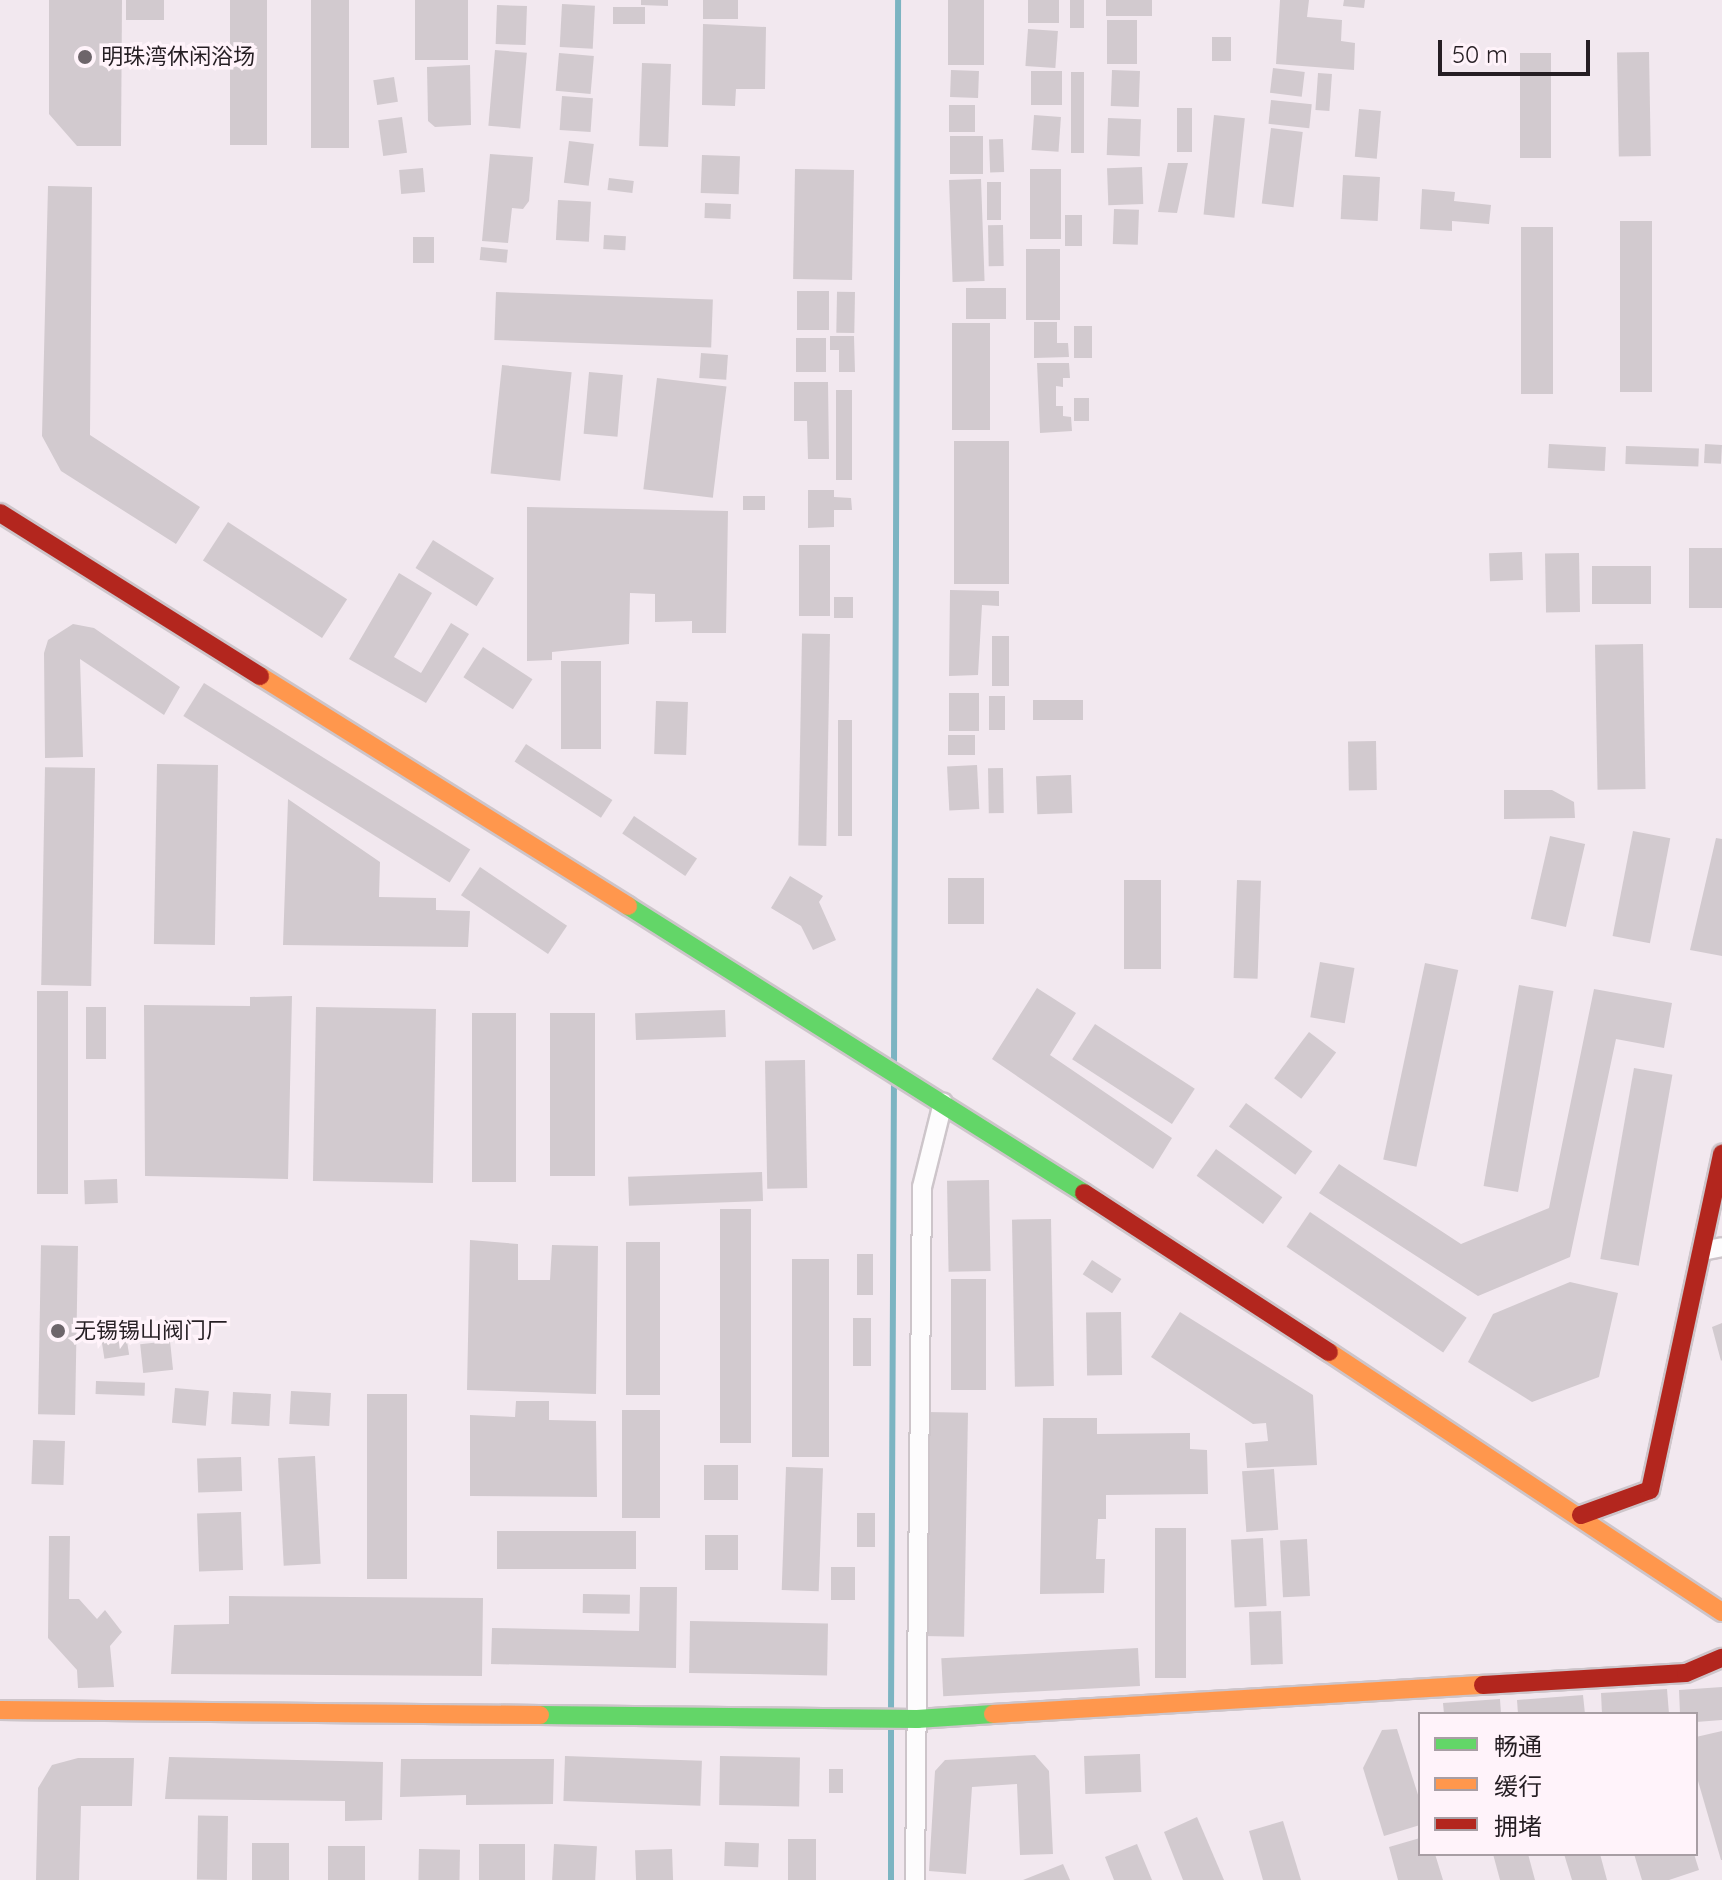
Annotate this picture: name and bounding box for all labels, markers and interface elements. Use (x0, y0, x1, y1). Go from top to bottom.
scale bar (1442, 24, 1594, 74)
text: 50 m (1452, 39, 1508, 69)
place label: 明珠湾休闲浴场 (101, 44, 255, 70)
marker: 明珠湾休闲浴场 (76, 48, 94, 66)
place label: 无锡锡山阀门厂 (74, 1318, 228, 1344)
marker: 无锡锡山阀门厂 (49, 1322, 67, 1340)
legend (1418, 1712, 1698, 1856)
text: 畅通 (1494, 1731, 1542, 1761)
text: 缓行 (1494, 1771, 1542, 1801)
text: 拥堵 (1494, 1811, 1542, 1841)

